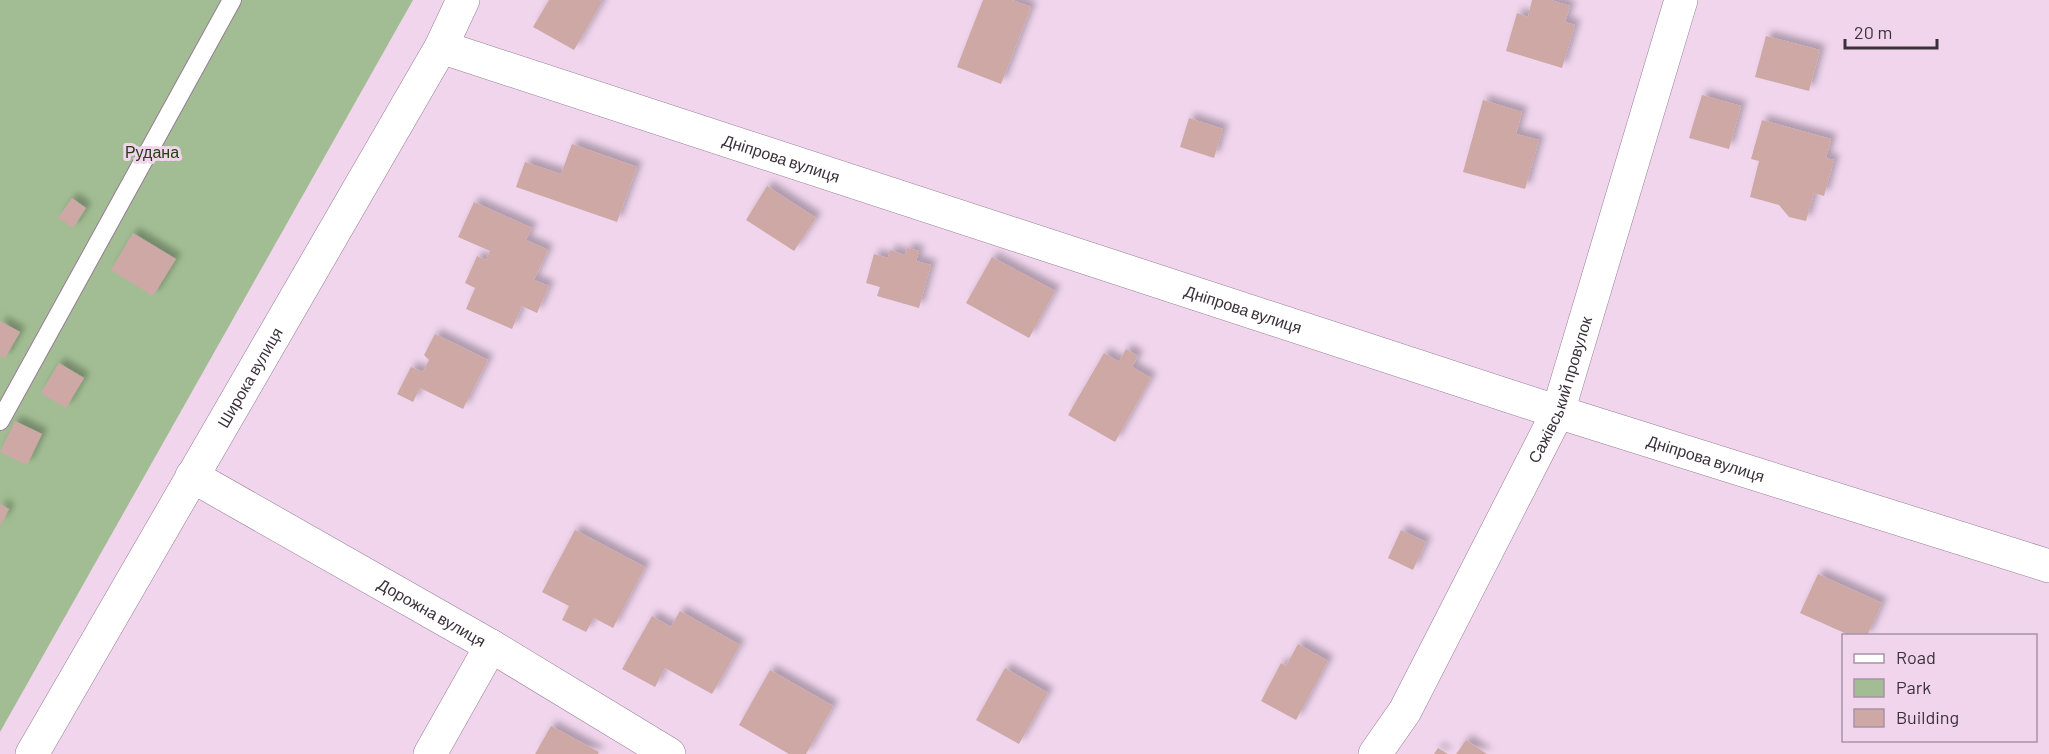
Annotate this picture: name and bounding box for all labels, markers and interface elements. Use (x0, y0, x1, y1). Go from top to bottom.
scale bar (1845, 12, 1936, 50)
text: 20 m (1854, 21, 1892, 43)
street label: Дніпрова вулиця (720, 130, 842, 186)
park label: Рудана (125, 142, 179, 161)
street label: Дніпрова вулиця (1182, 281, 1304, 337)
street label: Сажівський провулок (1524, 313, 1595, 466)
street label: Широка вулиця (213, 324, 286, 431)
street label: Дніпрова вулиця (1645, 431, 1767, 485)
street label: Дорожна вулиця (375, 574, 490, 650)
legend (1842, 634, 2037, 742)
text: Road (1896, 646, 1936, 668)
text: Park (1896, 676, 1931, 698)
text: Building (1896, 706, 1959, 728)

